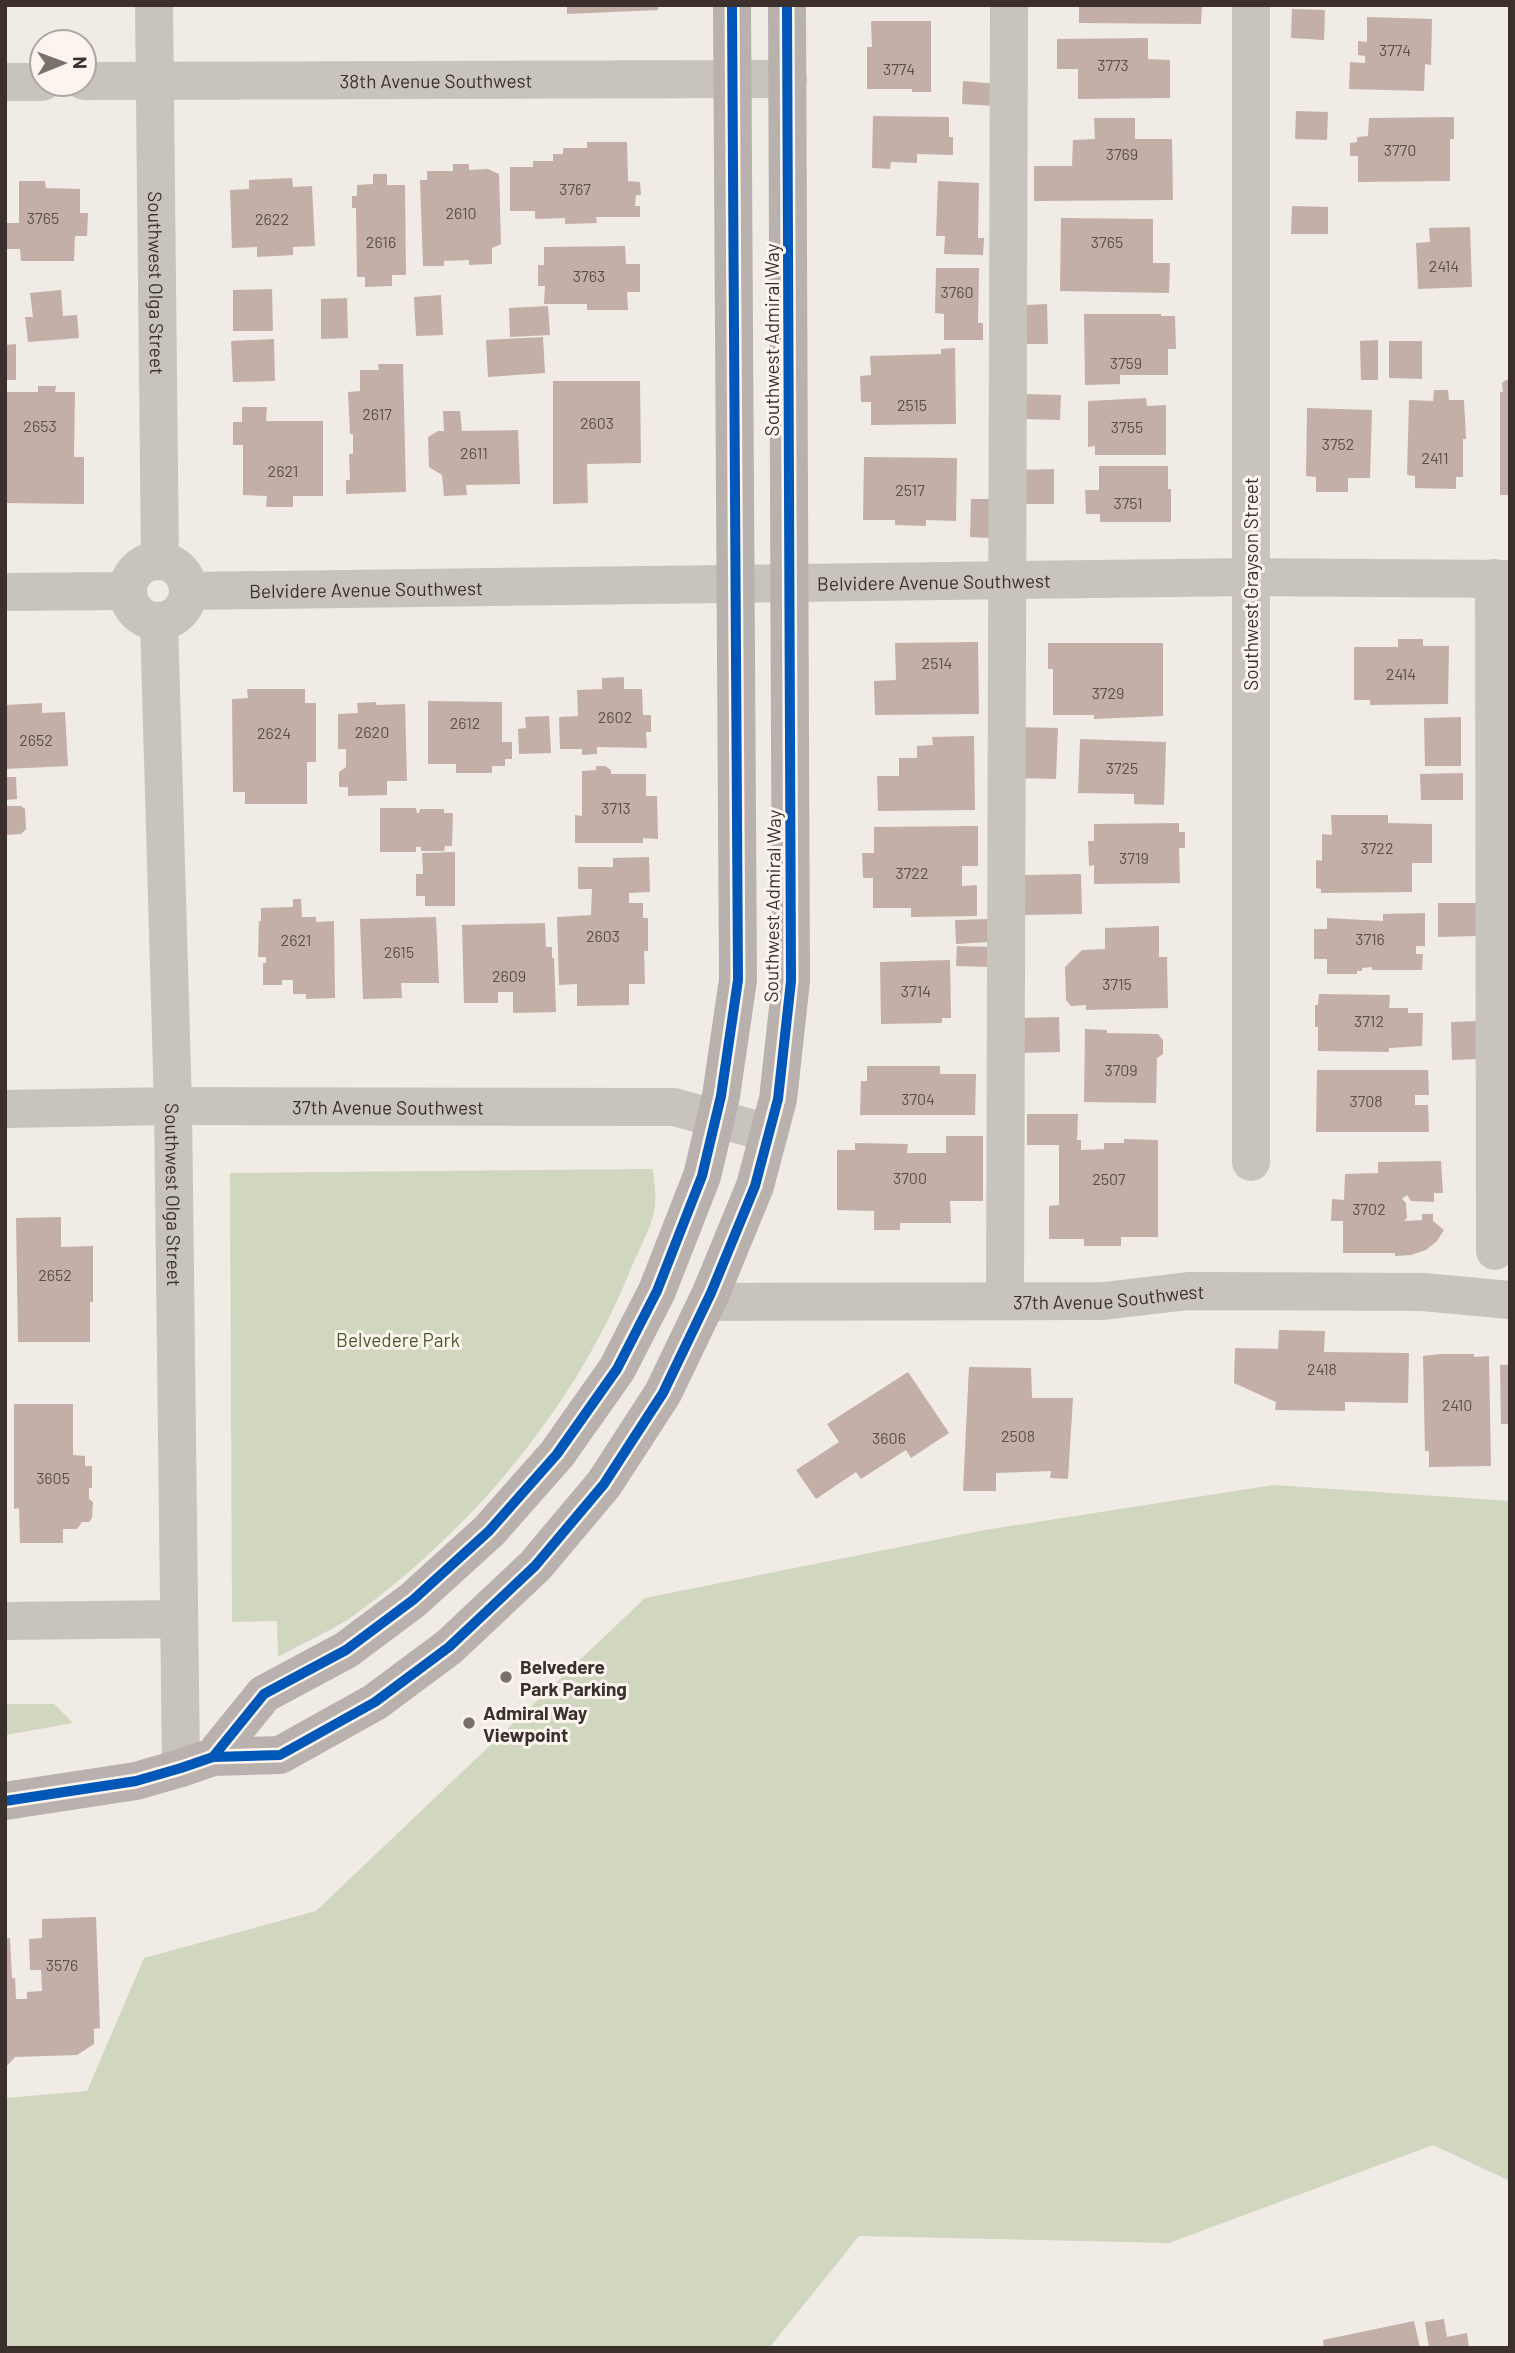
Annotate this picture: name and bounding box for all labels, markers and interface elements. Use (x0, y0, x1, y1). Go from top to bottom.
north arrow (28, 28, 98, 98)
house number: 3774 (1379, 40, 1411, 59)
house number: 3773 (1097, 55, 1129, 74)
text: N (69, 56, 92, 69)
house number: 3774 (883, 59, 915, 78)
street label: 38th Avenue Southwest (339, 68, 533, 92)
house number: 3770 (1384, 140, 1416, 159)
house number: 3769 (1106, 144, 1138, 163)
house number: 3767 (559, 179, 591, 198)
street label: Southwest Olga Street (145, 191, 169, 375)
house number: 2610 (445, 203, 477, 222)
house number: 3765 (27, 208, 59, 227)
house number: 2622 (255, 209, 289, 228)
house number: 2616 (366, 232, 396, 251)
house number: 3765 (1091, 232, 1123, 251)
street label: Southwest Admiral Way (760, 243, 783, 436)
house number: 2414 (1429, 256, 1459, 275)
house number: 3763 (573, 266, 605, 285)
house number: 3760 (940, 282, 974, 301)
house number: 3759 (1110, 353, 1142, 372)
house number: 2515 (897, 395, 927, 414)
house number: 2617 (362, 404, 392, 423)
house number: 2603 (580, 413, 614, 432)
house number: 2653 (23, 416, 57, 435)
house number: 3755 (1111, 417, 1143, 436)
house number: 3752 (1322, 434, 1354, 453)
house number: 2611 (460, 443, 488, 462)
house number: 2411 (1421, 448, 1449, 467)
house number: 2621 (268, 461, 298, 480)
street label: Southwest Grayson Street (1239, 477, 1262, 691)
house number: 2517 (895, 480, 925, 499)
house number: 3751 (1113, 493, 1143, 512)
street label: Belvidere Avenue Southwest (817, 568, 1051, 594)
street label: Belvidere Avenue Southwest (249, 576, 483, 602)
house number: 2514 (922, 653, 952, 672)
house number: 2414 (1386, 664, 1416, 683)
house number: 3729 (1092, 683, 1124, 702)
house number: 2602 (598, 707, 632, 726)
house number: 2612 (450, 713, 480, 732)
house number: 2620 (355, 722, 389, 741)
house number: 2624 (257, 723, 291, 742)
house number: 2652 (19, 730, 53, 749)
house number: 3725 (1106, 758, 1138, 777)
house number: 3713 (601, 798, 631, 817)
street label: Southwest Admiral Way (759, 809, 785, 1003)
house number: 3722 (1361, 838, 1393, 857)
house number: 3719 (1119, 848, 1149, 867)
house number: 3722 (896, 863, 928, 882)
house number: 2603 (586, 926, 620, 945)
house number: 3716 (1355, 929, 1385, 948)
house number: 2621 (281, 930, 311, 949)
house number: 2615 (384, 942, 414, 961)
house number: 2609 (492, 966, 526, 985)
house number: 3715 (1102, 974, 1132, 993)
house number: 3714 (901, 981, 931, 1000)
house number: 3712 (1354, 1011, 1384, 1030)
house number: 3709 (1104, 1060, 1138, 1079)
house number: 3704 (901, 1089, 935, 1108)
house number: 3708 (1349, 1091, 1383, 1110)
street label: 37th Avenue Southwest (292, 1095, 484, 1118)
street label: Southwest Olga Street (161, 1103, 187, 1287)
house number: 3700 (893, 1168, 927, 1187)
house number: 2507 (1092, 1169, 1126, 1188)
house number: 3702 (1352, 1199, 1386, 1218)
house number: 2652 (38, 1265, 72, 1284)
street label: 37th Avenue Southwest (1013, 1280, 1205, 1313)
park label: Belvedere Park (336, 1328, 460, 1351)
house number: 2418 (1307, 1359, 1337, 1378)
house number: 2410 (1442, 1395, 1472, 1414)
house number: 2508 (1001, 1426, 1035, 1445)
house number: 3606 (872, 1428, 906, 1447)
house number: 3605 (36, 1468, 70, 1487)
place label: Belvedere Park Parking (520, 1655, 627, 1700)
marker: Belvedere Park Parking (498, 1669, 514, 1685)
place label: Admiral Way Viewpoint (483, 1701, 588, 1746)
marker: Admiral Way Viewpoint (461, 1715, 477, 1731)
house number: 3576 (46, 1955, 78, 1974)

